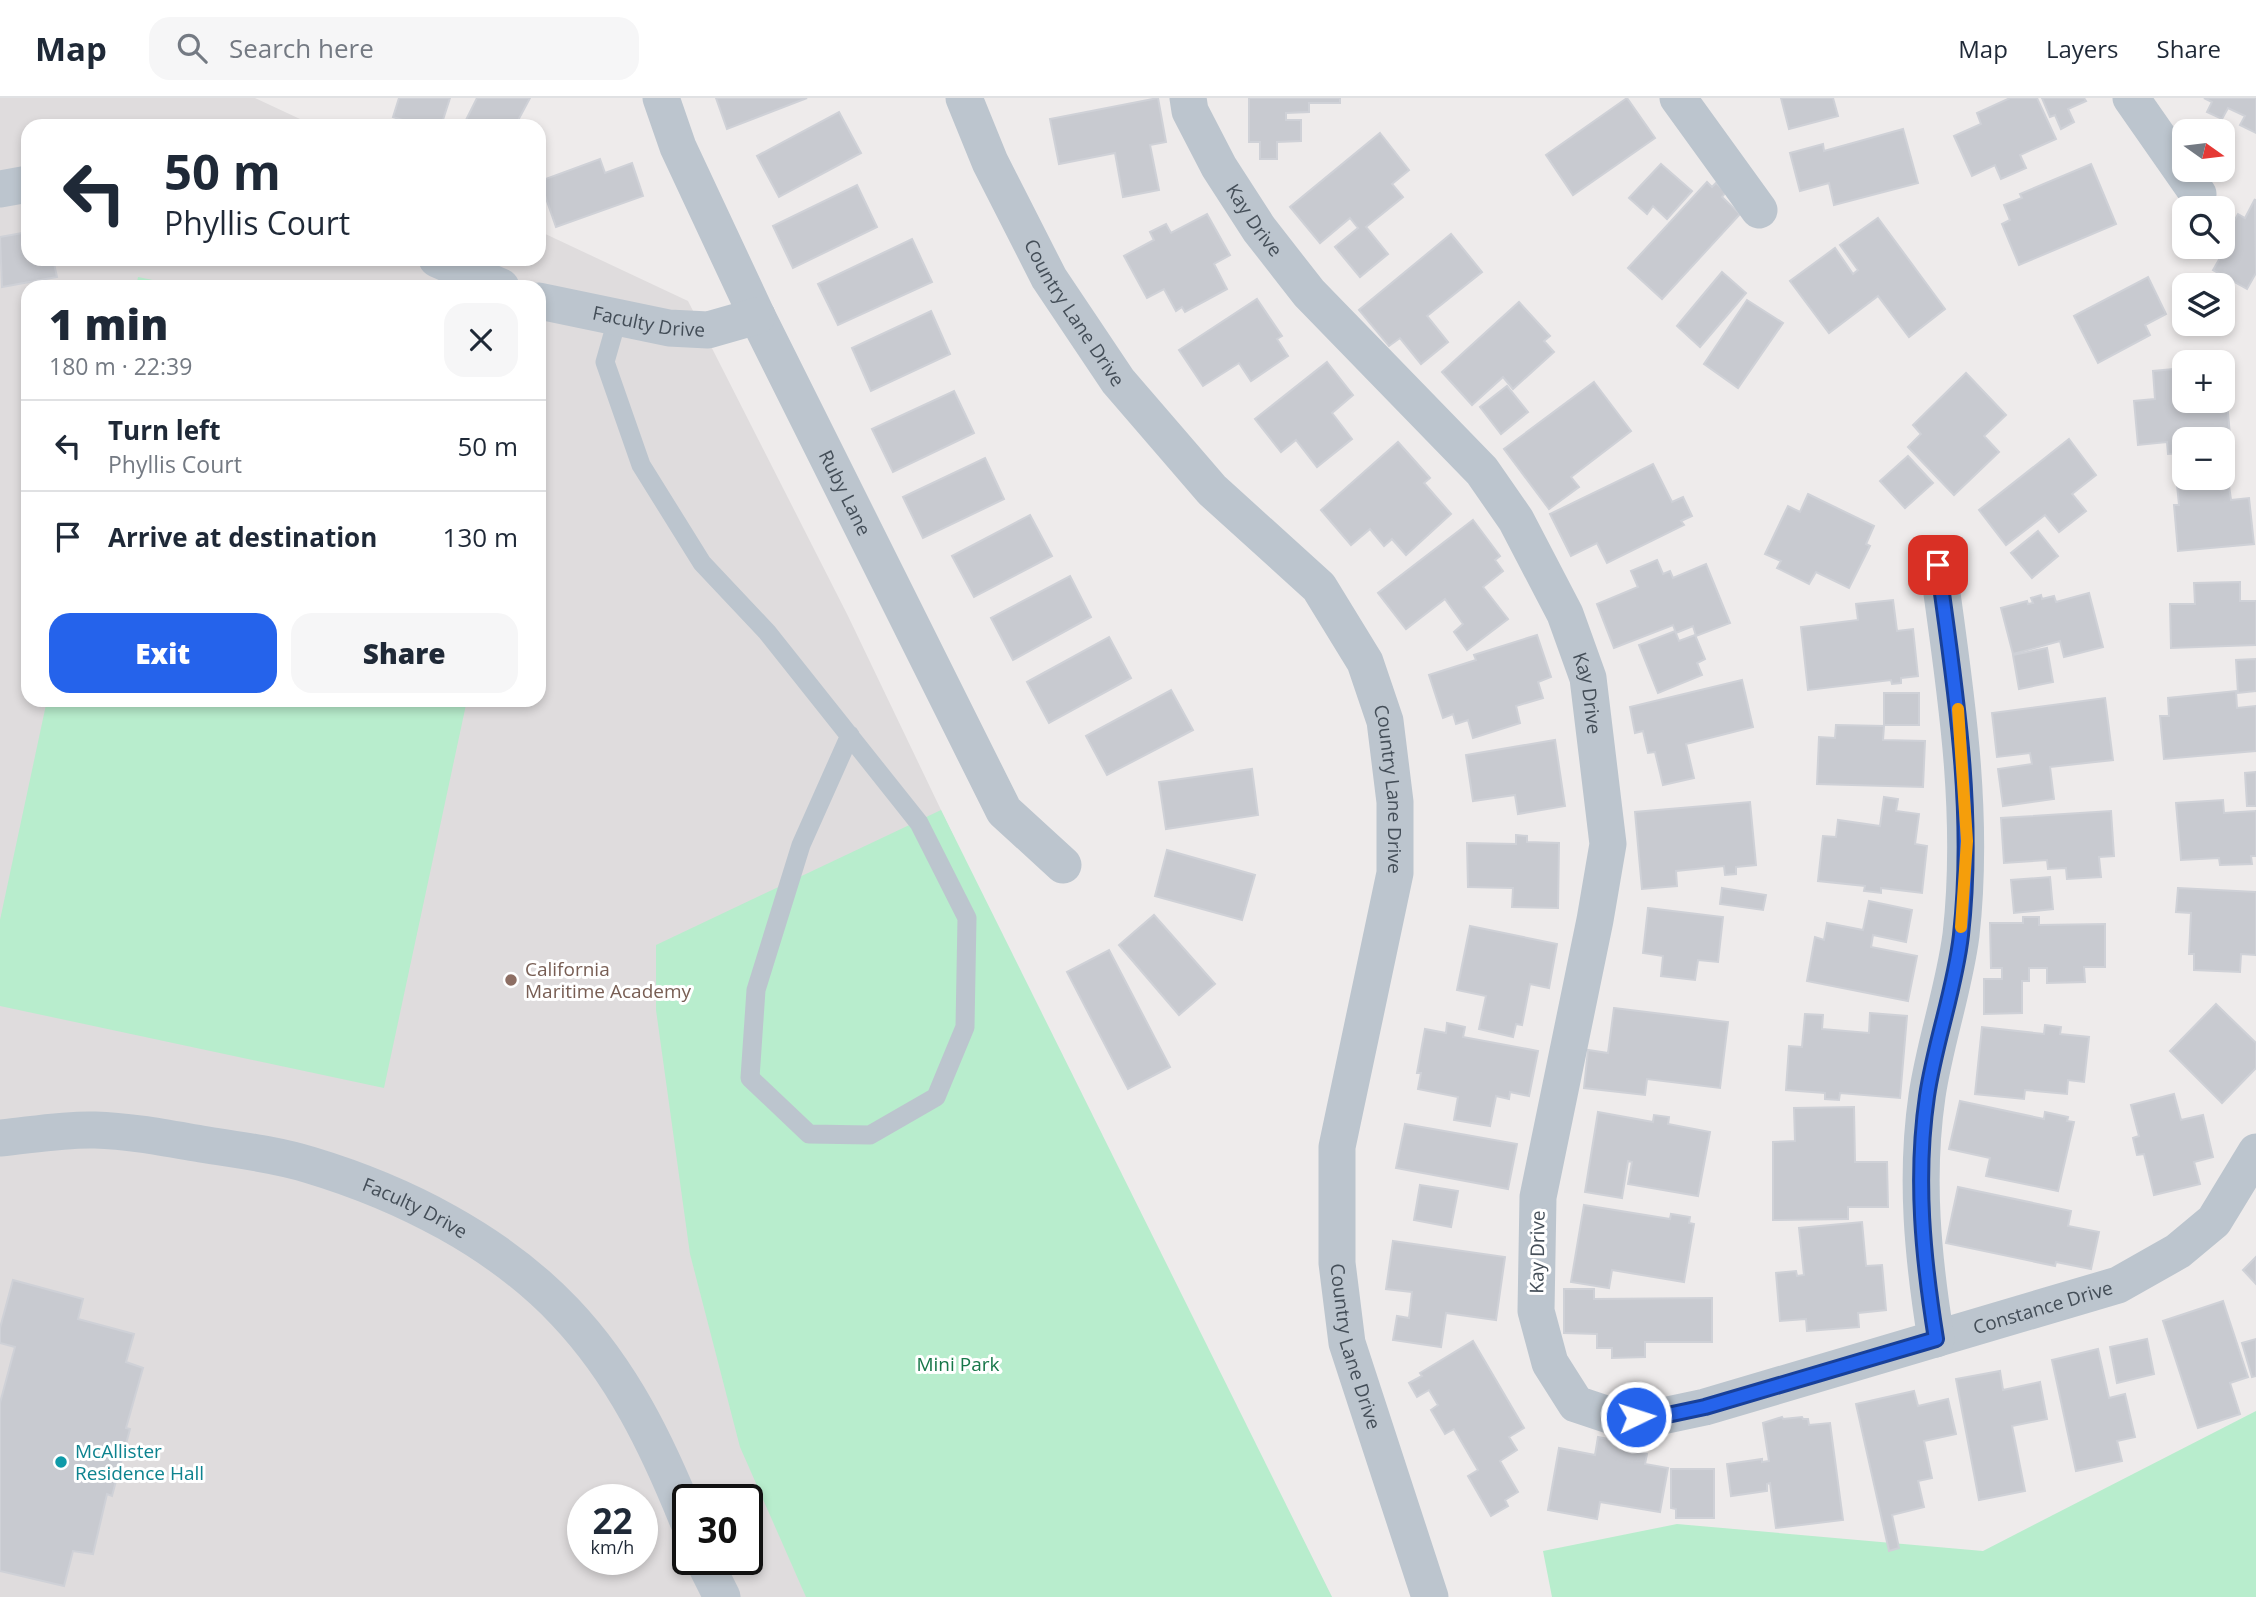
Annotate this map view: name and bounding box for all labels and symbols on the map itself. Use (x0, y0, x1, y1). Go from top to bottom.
north arrow (2172, 119, 2235, 182)
street label: Kay Drive (1220, 179, 1289, 262)
street label: Country Lane Drive (1018, 234, 1131, 391)
street label: Faculty Drive (590, 299, 706, 343)
street label: Ruby Lane (813, 446, 877, 540)
pin (1908, 535, 1968, 595)
street label: Kay Drive (1567, 648, 1608, 736)
street label: Country Lane Drive (1367, 701, 1408, 874)
place label: California Maritime Academy (525, 956, 692, 1004)
marker: California Maritime Academy (503, 972, 519, 988)
street label: Faculty Drive (359, 1171, 472, 1244)
street label: Kay Drive (1523, 1210, 1551, 1294)
street label: Country Lane Drive (1324, 1262, 1387, 1432)
street label: Constance Drive (1970, 1274, 2116, 1340)
park label: Mini Park (916, 1351, 1000, 1377)
position arrow (1599, 1380, 1673, 1454)
place label: McAllister Residence Hall (75, 1438, 204, 1486)
marker: McAllister Residence Hall (53, 1454, 69, 1470)
speed limit sign: 30 (672, 1484, 763, 1575)

